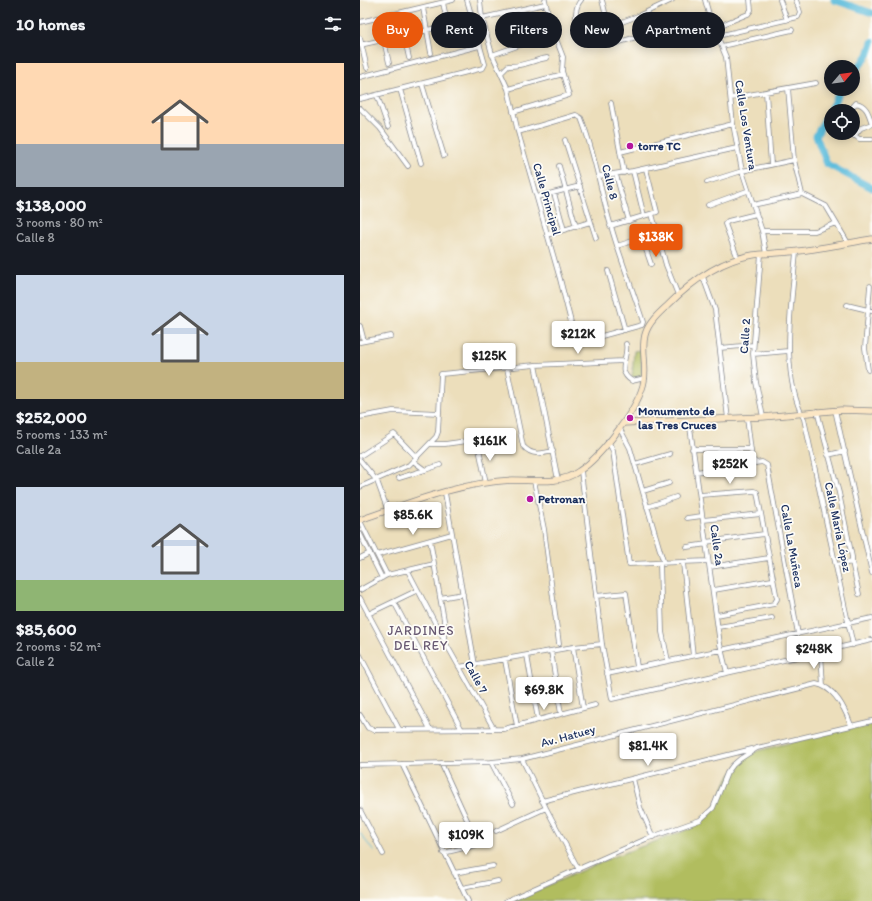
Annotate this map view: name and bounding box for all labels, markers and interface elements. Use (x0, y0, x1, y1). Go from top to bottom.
chip: Buy (372, 12, 423, 48)
chip: Rent (431, 12, 487, 48)
chip: Filters (495, 12, 562, 48)
chip: New (570, 12, 624, 48)
chip: Apartment (632, 12, 725, 48)
icon: filters (322, 13, 344, 35)
text: 10 homes (16, 14, 85, 34)
north arrow (824, 60, 860, 96)
map controls (824, 60, 860, 140)
street label: Calle Los Ventura (732, 79, 760, 172)
icon: home (144, 89, 216, 161)
button: locate (824, 104, 860, 140)
place label: torre TC (638, 139, 681, 153)
marker: torre TC (625, 141, 635, 151)
street label: Calle Principal (530, 161, 564, 237)
street label: Calle 8 (599, 163, 621, 201)
text: $138,000 (16, 195, 87, 215)
text: 3 rooms · 80 m² (16, 215, 103, 230)
pin: $138K (628, 224, 684, 258)
text: $138K (638, 229, 674, 244)
text: Calle 8 (16, 230, 55, 245)
icon: home (144, 301, 216, 373)
street label: Calle 2 (737, 317, 753, 354)
pin: $212K (550, 321, 606, 355)
text: $212K (561, 326, 595, 341)
pin: $125K (461, 343, 517, 377)
text: $125K (472, 348, 506, 363)
place label: Monumento de las Tres Cruces (638, 404, 717, 432)
text: $252,000 (16, 407, 87, 427)
marker: Monumento de las Tres Cruces (625, 413, 635, 423)
text: 5 rooms · 133 m² (16, 427, 108, 442)
pin: $161K (462, 428, 518, 462)
text: $161K (473, 433, 507, 448)
text: Calle 2a (16, 442, 61, 457)
pin: $252K (702, 451, 758, 485)
text: $252K (712, 456, 748, 471)
street label: Calle María López (822, 481, 854, 574)
place label: Petronan (538, 492, 585, 506)
marker: Petronan (525, 494, 535, 504)
pin: $85.6K (380, 502, 446, 536)
street label: Calle La Muñeca (778, 503, 806, 590)
text: $85.6K (394, 507, 432, 522)
icon: home (144, 513, 216, 585)
street label: Calle 2a (707, 523, 727, 567)
text: $85,600 (16, 619, 77, 639)
district label: JARDINES DEL REY (387, 623, 455, 653)
pin: $248K (786, 636, 842, 670)
text: 2 rooms · 52 m² (16, 639, 101, 654)
text: $248K (796, 641, 832, 656)
text: Calle 2 (16, 654, 54, 669)
street label: Calle 7 (461, 658, 491, 696)
pin: $69.8K (511, 677, 577, 711)
text: $69.8K (525, 682, 563, 697)
street label: Av. Hatuey (539, 722, 597, 750)
pin: $81.4K (615, 733, 681, 767)
text: $81.4K (628, 738, 668, 753)
pin: $109K (438, 822, 494, 856)
text: $109K (448, 827, 484, 842)

